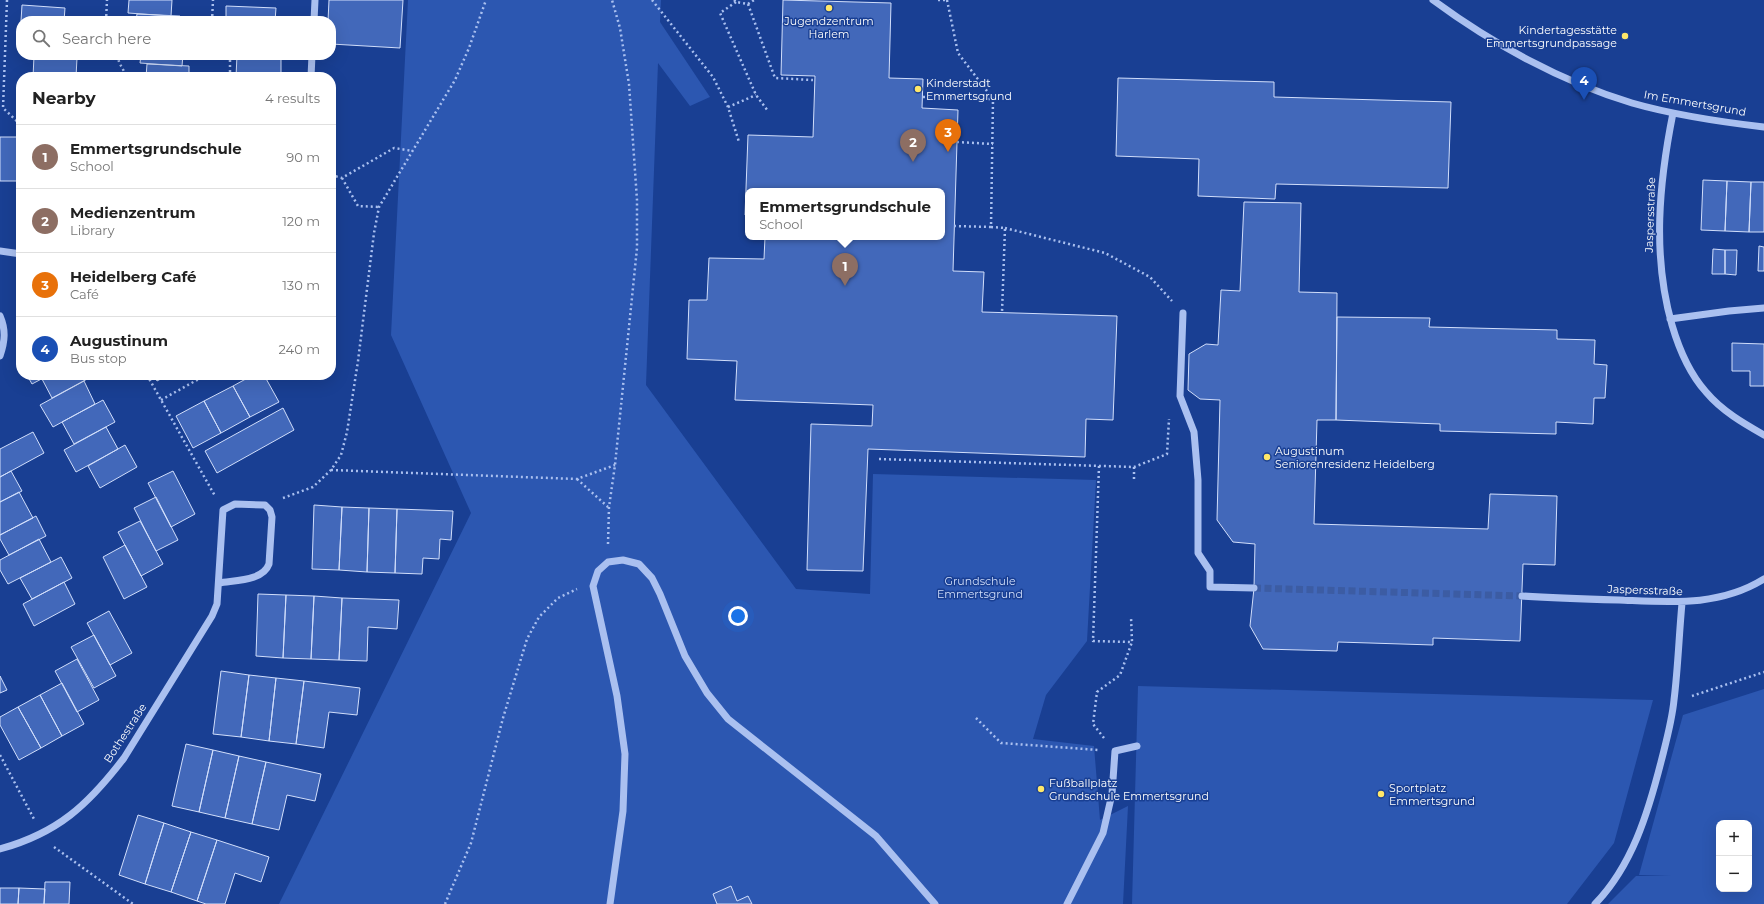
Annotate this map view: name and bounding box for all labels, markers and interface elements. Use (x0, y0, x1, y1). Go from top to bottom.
marker: Jugendzentrum Harlem (824, 3, 834, 13)
place label: Jugendzentrum Harlem (783, 14, 874, 41)
search box (16, 16, 336, 60)
place label: Kindertagesstätte Emmertsgrundpassage (1486, 23, 1617, 50)
icon: search (30, 27, 52, 49)
text: Search here (62, 29, 151, 48)
marker: Kindertagesstätte Emmertsgrundpassage (1620, 31, 1630, 41)
pin: 4 (1571, 67, 1597, 100)
place label: Kinderstadt Emmertsgrund (926, 76, 1012, 103)
marker: Kinderstadt Emmertsgrund (913, 84, 923, 94)
street label: Im Emmertsgrund (1643, 87, 1747, 119)
text: Nearby (32, 88, 96, 108)
text: 4 results (265, 90, 320, 106)
pin: 3 (935, 119, 961, 152)
pin: 2 (900, 129, 926, 162)
text: Emmertsgrundschule (70, 139, 242, 158)
text: 1 (42, 149, 48, 165)
text: 90 m (286, 149, 320, 165)
text: School (70, 158, 114, 174)
street label: Jaspersstraße (1642, 177, 1658, 254)
popup (745, 188, 945, 240)
text: Emmertsgrundschule (759, 197, 931, 216)
text: Medienzentrum (70, 203, 195, 222)
text: 2 (41, 213, 49, 229)
text: 120 m (282, 213, 320, 229)
text: School (759, 216, 803, 232)
text: Library (70, 222, 115, 238)
pin: 1 (832, 253, 858, 286)
text: Heidelberg Café (70, 267, 197, 286)
text: 3 (41, 277, 49, 293)
text: 130 m (282, 277, 320, 293)
text: Café (70, 286, 99, 302)
text: Augustinum (70, 331, 168, 350)
text: 4 (41, 341, 49, 357)
text: 240 m (279, 341, 320, 357)
text: Bus stop (70, 350, 127, 366)
place label: Augustinum Seniorenresidenz Heidelberg (1275, 444, 1435, 471)
marker: Augustinum Seniorenresidenz Heidelberg (1262, 452, 1272, 462)
park label: Grundschule Emmertsgrund (937, 574, 1023, 601)
street label: Jaspersstraße (1606, 582, 1683, 598)
your location (728, 606, 748, 626)
street label: Bothestraße (101, 700, 150, 765)
place label: Fußballplatz Grundschule Emmertsgrund (1049, 776, 1209, 803)
place label: Sportplatz Emmertsgrund (1389, 781, 1475, 808)
marker: Fußballplatz Grundschule Emmertsgrund (1036, 784, 1046, 794)
marker: Sportplatz Emmertsgrund (1376, 789, 1386, 799)
map controls (1716, 820, 1752, 892)
button: + (1716, 820, 1752, 856)
button: − (1716, 856, 1752, 892)

